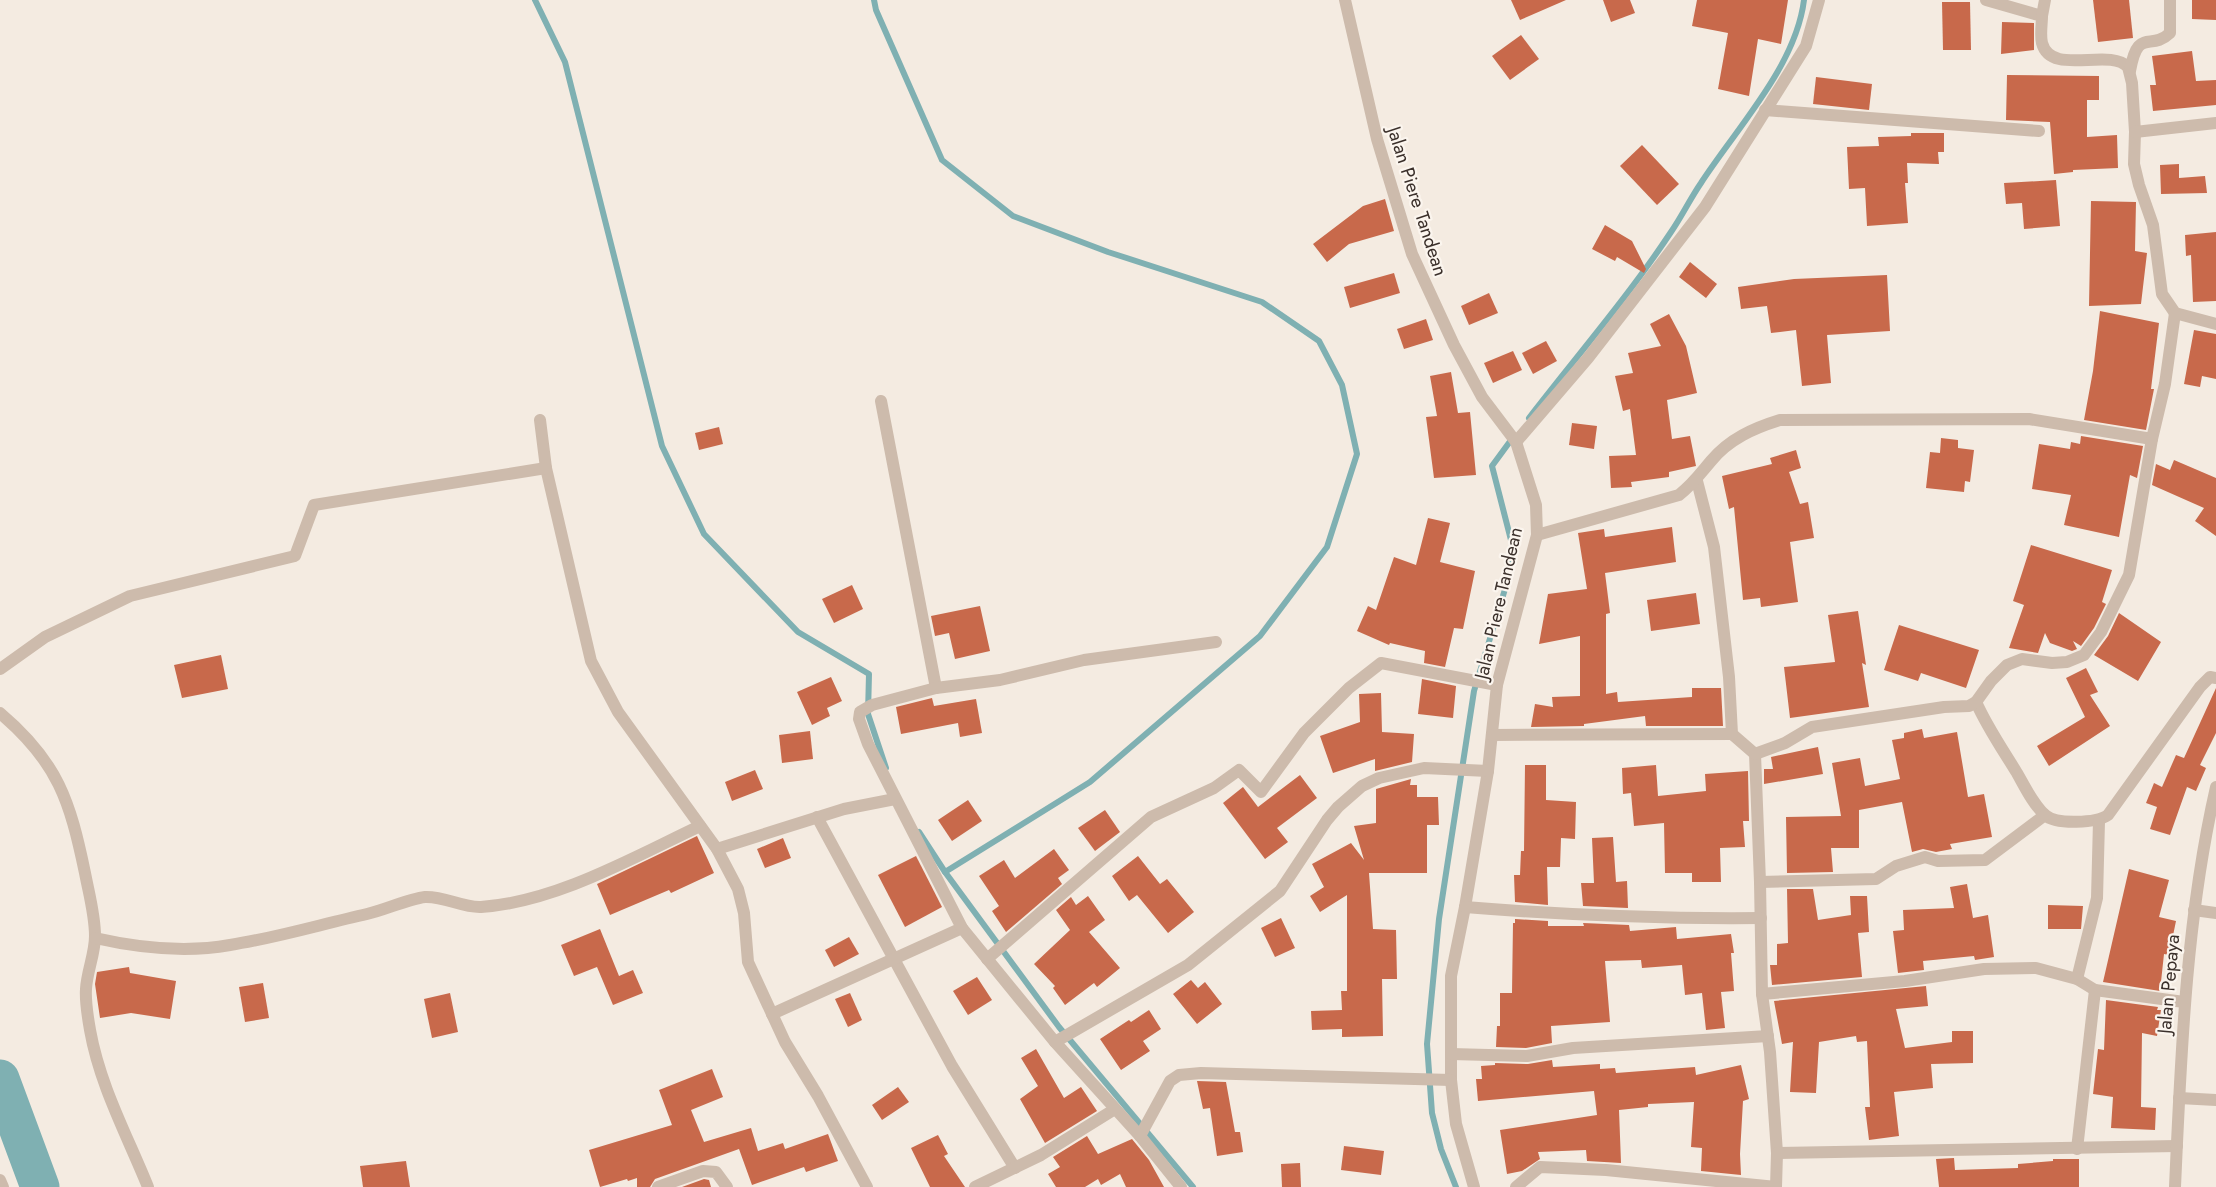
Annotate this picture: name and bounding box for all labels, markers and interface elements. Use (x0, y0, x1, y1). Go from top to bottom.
street label: Jalan Piere Tandean (1380, 120, 1454, 279)
street label: Jalan Piere Tandean (1467, 524, 1529, 685)
street label: Jalan Pepaya (2150, 933, 2186, 1038)

